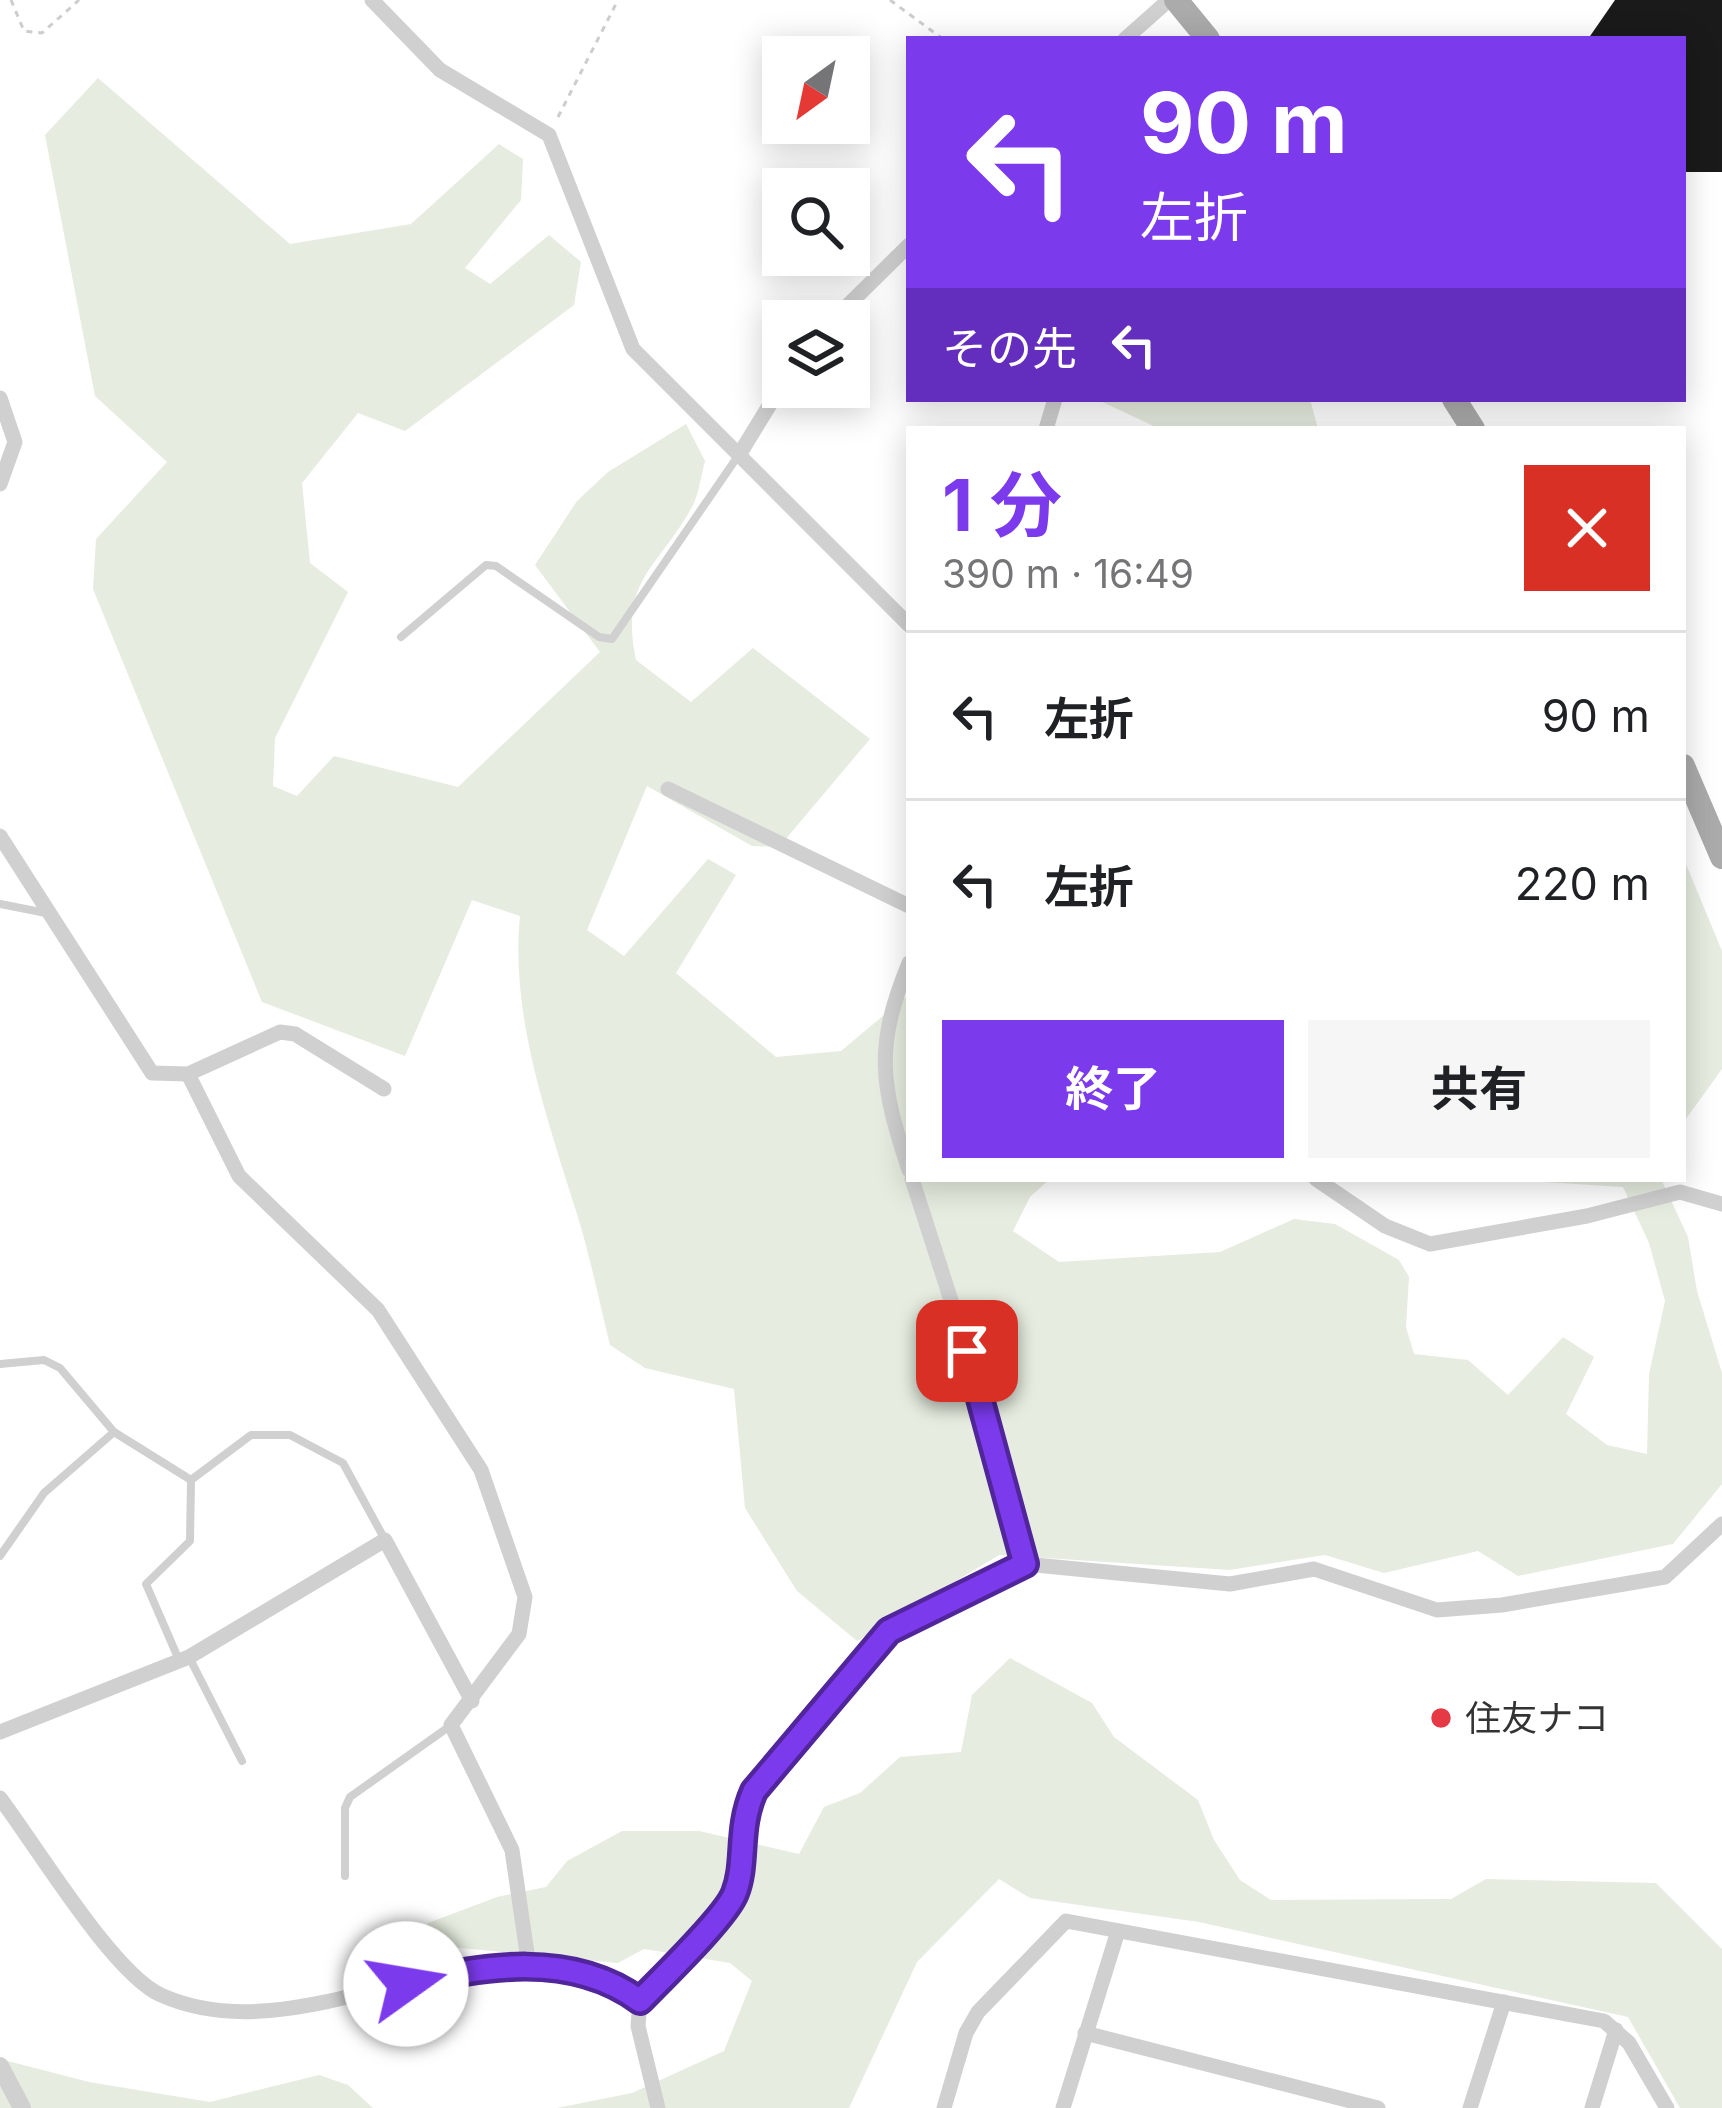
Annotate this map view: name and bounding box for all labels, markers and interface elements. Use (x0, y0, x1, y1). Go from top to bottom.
north arrow (762, 36, 870, 144)
map controls (762, 36, 870, 408)
text: 90 m (1140, 72, 1348, 173)
icon: left (942, 84, 1098, 240)
button: search (762, 168, 870, 276)
text: 左折 (1140, 185, 1248, 250)
button: layers (762, 300, 870, 408)
icon: left (1101, 312, 1167, 378)
text: その先 (942, 321, 1077, 376)
text: 1 分 (942, 461, 1062, 548)
button: close (1524, 465, 1650, 591)
text: 390 m · 16:49 (942, 550, 1194, 597)
icon: left (942, 683, 1008, 749)
text: 90 m (1542, 688, 1650, 743)
text: 左折 (1044, 691, 1134, 746)
icon: left (942, 851, 1008, 917)
text: 220 m (1515, 856, 1650, 911)
text: 左折 (1044, 859, 1134, 914)
button: 終了 (942, 1020, 1284, 1158)
button: 共有 (1308, 1020, 1650, 1158)
pin (916, 1300, 1018, 1402)
icon: arrive (934, 1318, 1000, 1384)
place label: 住友ナコ (1465, 1696, 1609, 1740)
marker: 住友ナコ (1428, 1705, 1454, 1731)
position arrow (343, 1921, 469, 2047)

